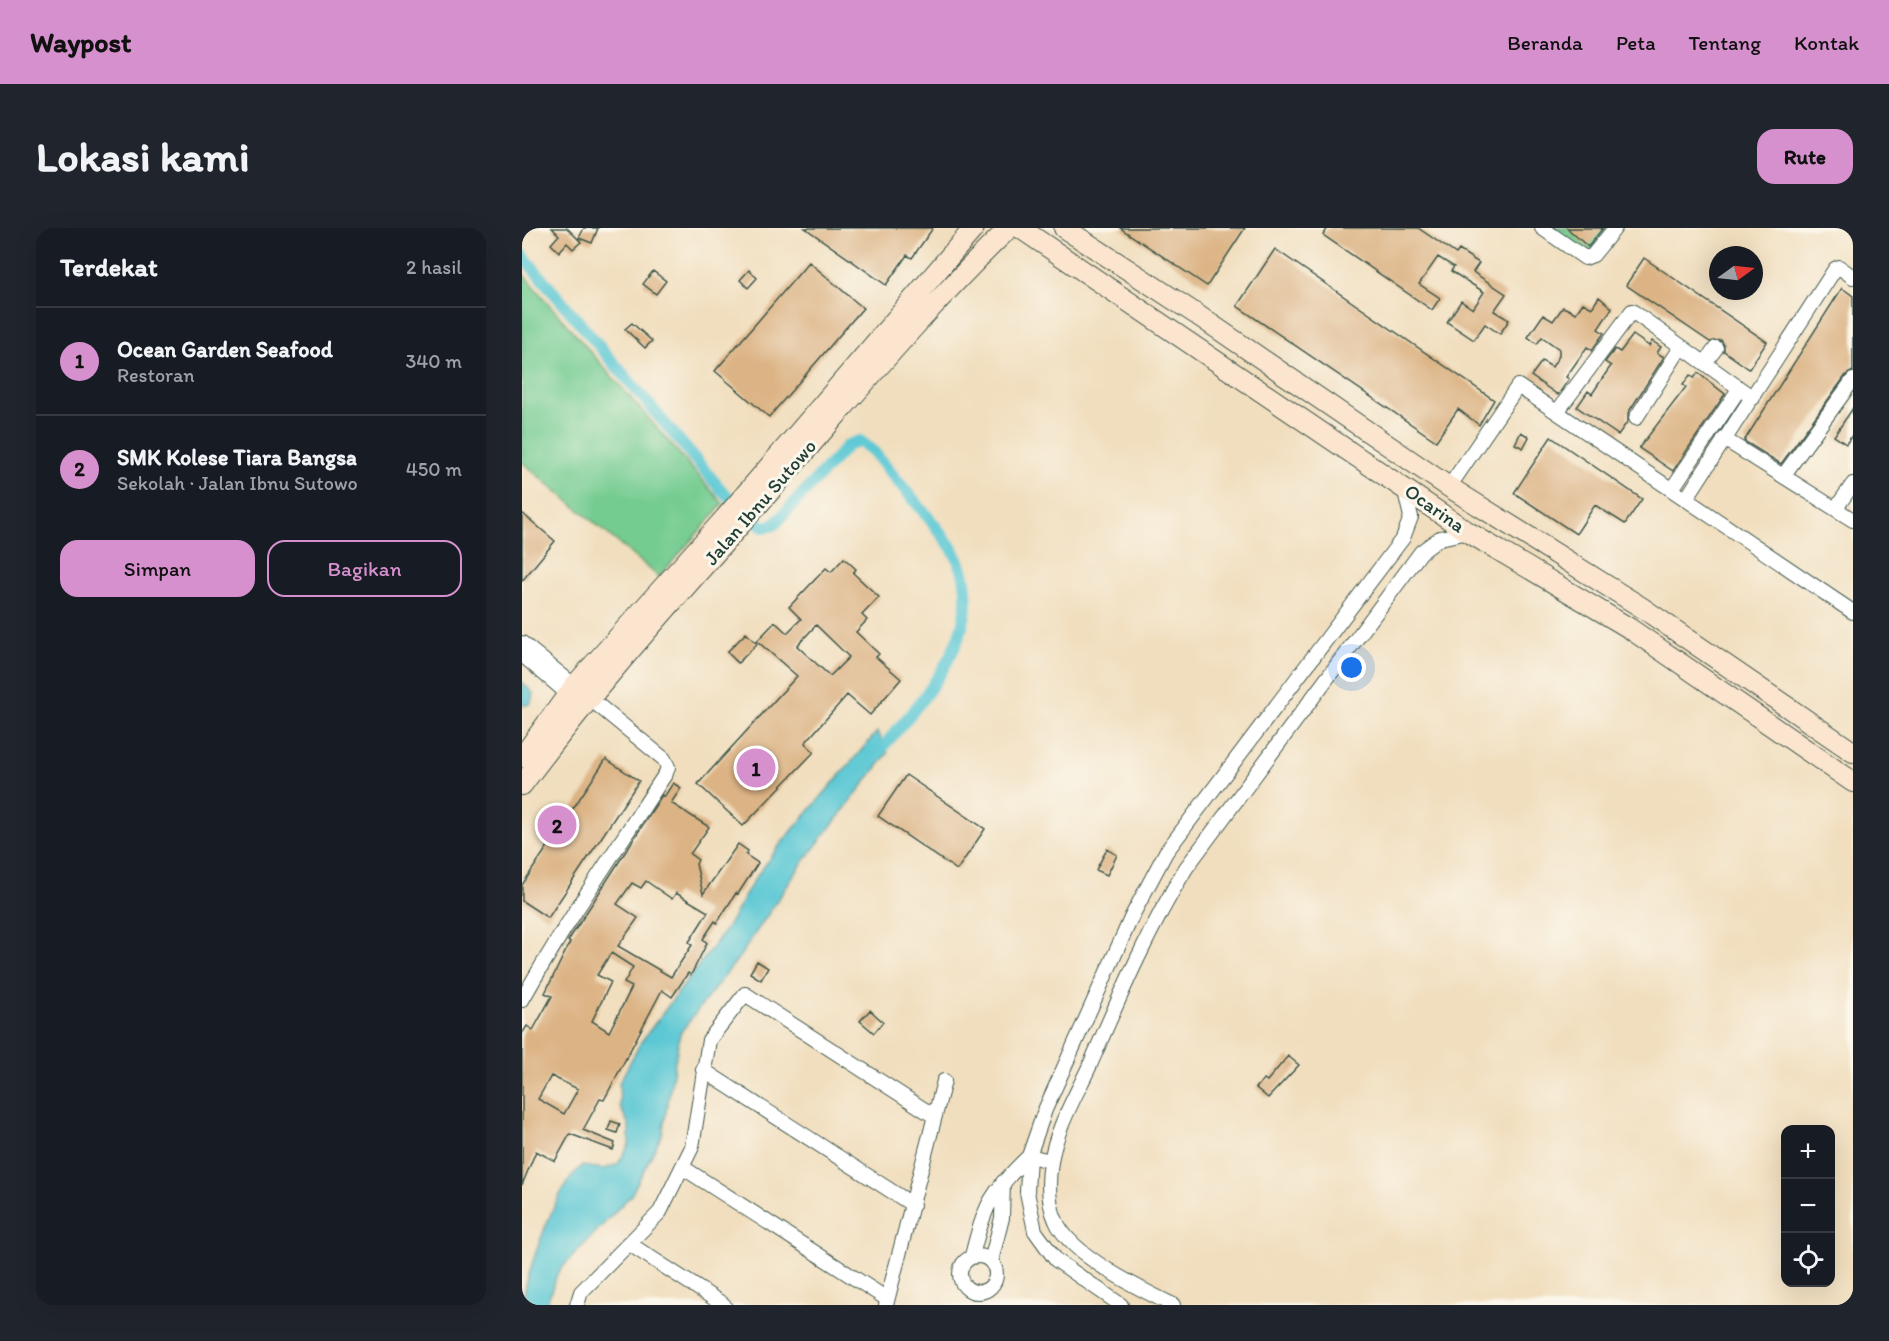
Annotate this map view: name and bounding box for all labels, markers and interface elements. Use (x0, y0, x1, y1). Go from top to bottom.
text: Waypost (30, 25, 132, 59)
text: Beranda (1507, 30, 1583, 55)
text: Peta (1616, 30, 1656, 55)
text: Tentang (1689, 30, 1761, 55)
text: Kontak (1794, 30, 1859, 55)
button: Rute (1757, 129, 1853, 184)
text: Lokasi kami (36, 131, 250, 182)
north arrow (1709, 246, 1763, 300)
text: Terdekat (60, 251, 158, 283)
text: 2 hasil (406, 255, 462, 279)
text: Ocean Garden Seafood (117, 336, 333, 363)
text: 1 (75, 349, 84, 373)
text: 340 m (405, 349, 462, 373)
text: Restoran (117, 363, 195, 387)
street label: Jalan Ibnu Sutowo (699, 434, 821, 570)
text: SMK Kolese Tiara Bangsa (117, 444, 357, 471)
text: 2 (74, 457, 85, 481)
text: 450 m (406, 457, 462, 481)
text: Sekolah · Jalan Ibnu Sutowo (117, 471, 358, 495)
street label: Ocarina (1400, 479, 1470, 538)
button: Simpan (60, 540, 255, 597)
button: Bagikan (267, 540, 462, 597)
your location (1337, 653, 1366, 682)
pin: 1 (736, 746, 776, 790)
pin: 2 (537, 802, 576, 848)
map controls (1781, 1125, 1835, 1287)
button: + (1781, 1125, 1835, 1179)
button: − (1781, 1179, 1835, 1233)
button: locate (1781, 1233, 1835, 1287)

